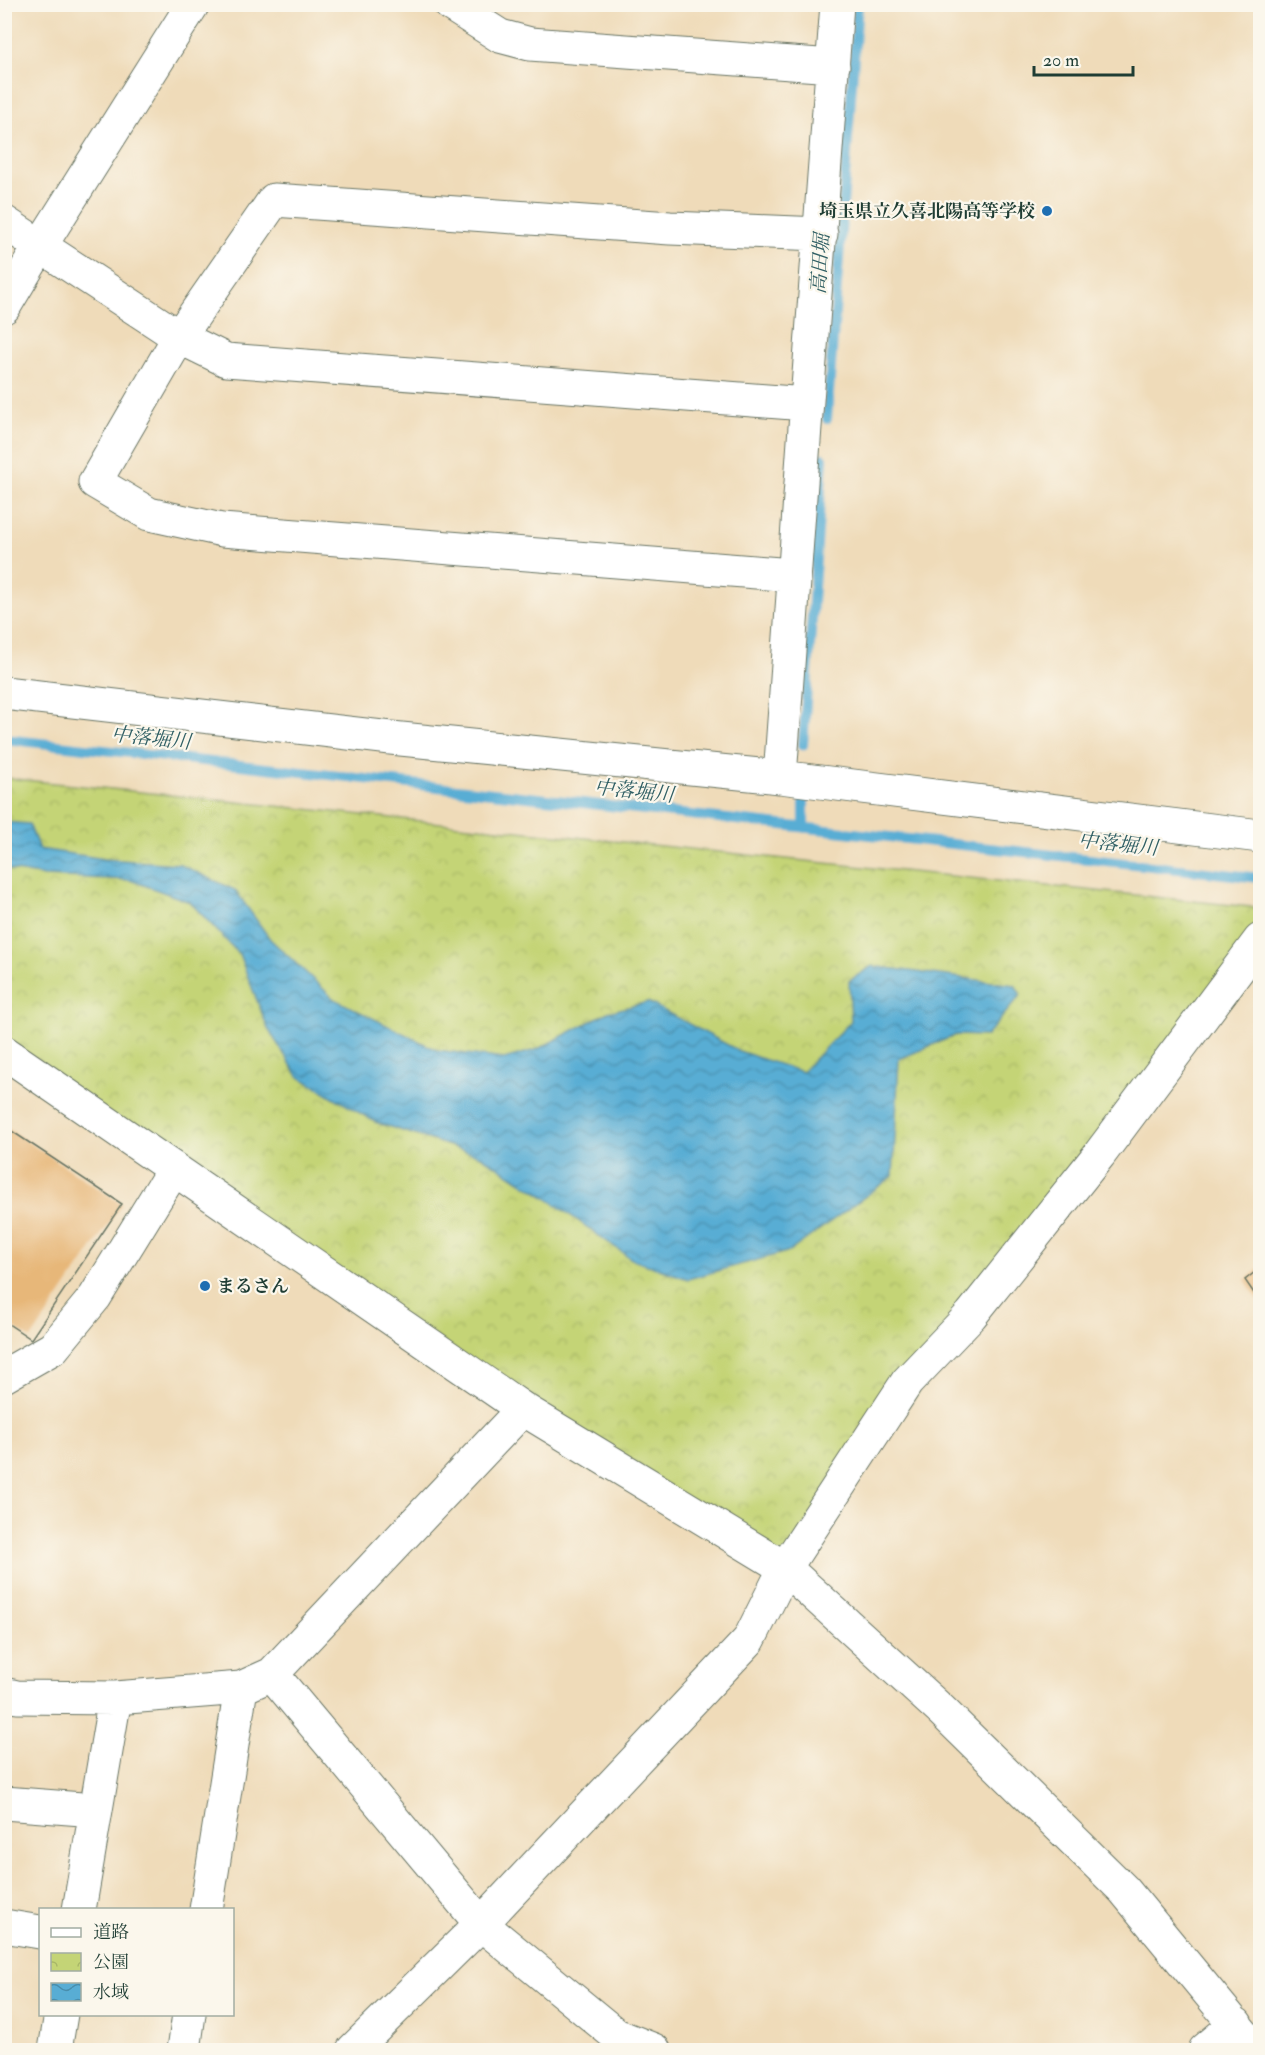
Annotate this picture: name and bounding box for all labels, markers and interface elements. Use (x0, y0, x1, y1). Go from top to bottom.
scale bar (1034, 39, 1133, 77)
text: 20 m (1043, 49, 1079, 72)
place label: 埼玉県立久喜北陽高等学校 (819, 200, 1035, 223)
marker: 埼玉県立久喜北陽高等学校 (1040, 204, 1054, 218)
water label: 高田堀 (805, 230, 835, 295)
water label: 中落堀川 (110, 721, 194, 755)
water label: 中落堀川 (593, 774, 677, 808)
water label: 中落堀川 (1077, 827, 1161, 861)
place label: まるさん (217, 1275, 289, 1298)
marker: まるさん (198, 1279, 212, 1293)
legend (39, 1908, 234, 2016)
text: 道路 (93, 1921, 129, 1944)
text: 公園 (93, 1951, 129, 1974)
text: 水域 (93, 1981, 129, 2004)

